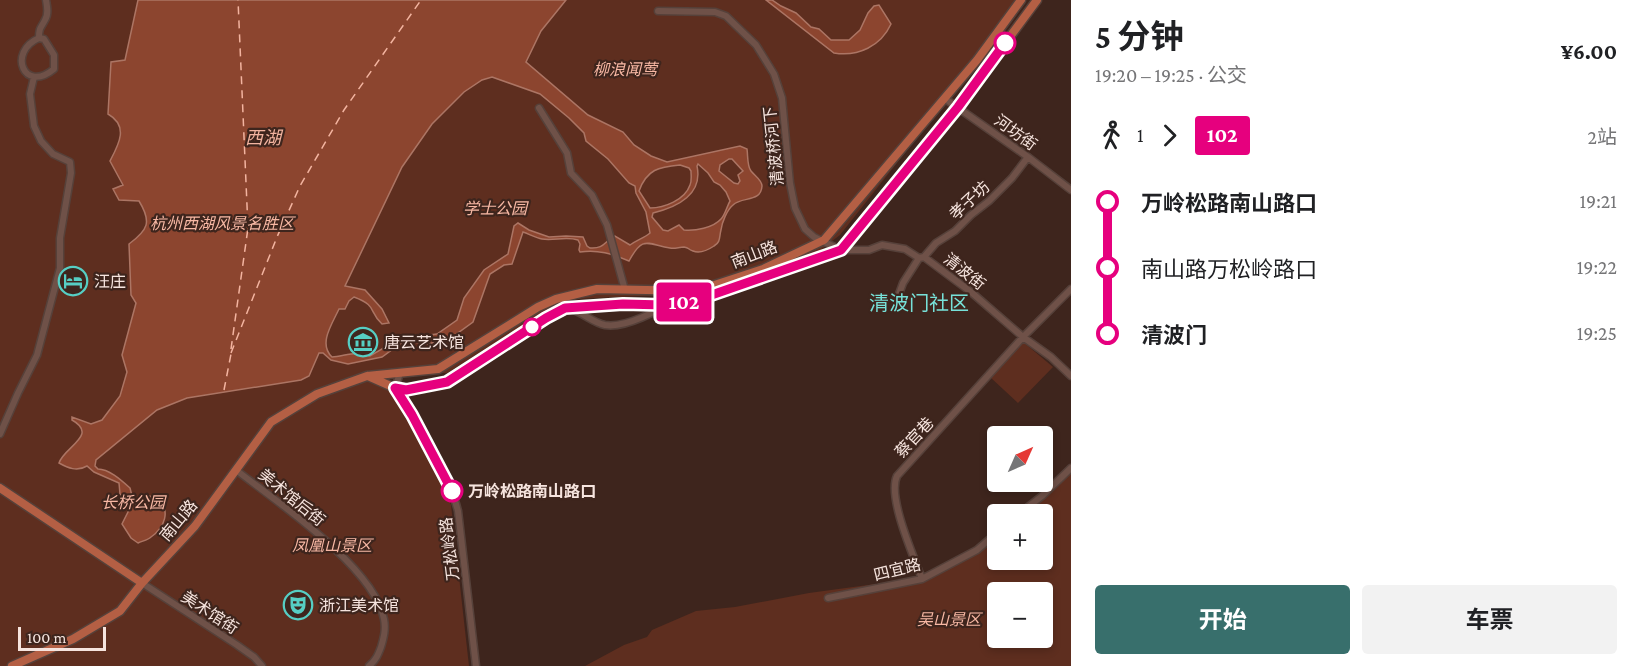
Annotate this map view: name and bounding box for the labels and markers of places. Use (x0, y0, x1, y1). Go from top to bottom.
unlabelled marker (994, 32, 1016, 54)
hotel icon: 汪庄 (57, 265, 89, 297)
place label: 汪庄 (94, 273, 126, 290)
unlabelled marker (523, 318, 541, 336)
museum icon: 唐云艺术馆 (347, 326, 379, 358)
place label: 唐云艺术馆 (384, 334, 464, 351)
marker: 万岭松路南山路口 (441, 480, 463, 502)
place label: 万岭松路南山路口 (468, 482, 596, 500)
theatre icon: 浙江美术馆 (282, 589, 314, 621)
place label: 浙江美术馆 (319, 597, 399, 614)

